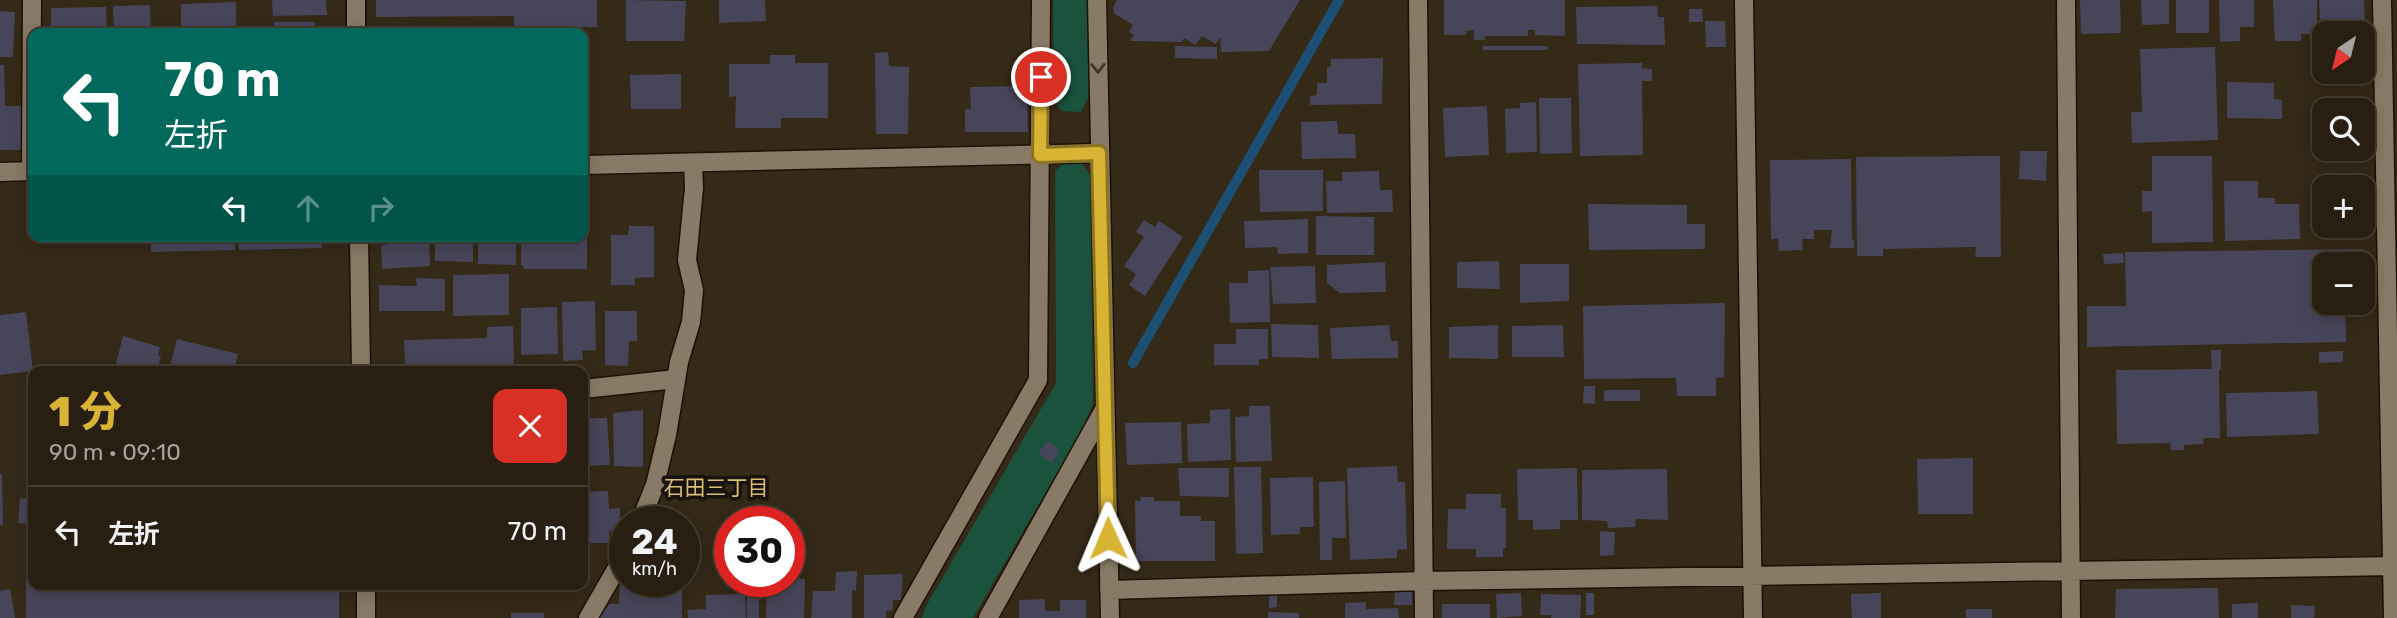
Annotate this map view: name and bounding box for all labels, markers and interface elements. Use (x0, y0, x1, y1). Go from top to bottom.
north arrow (2312, 21, 2375, 84)
map controls (2312, 21, 2375, 315)
pin (1011, 47, 1071, 107)
text: 70 m (164, 50, 281, 108)
icon: left (49, 56, 140, 147)
icon: arrive (1022, 58, 1060, 96)
one-way arrow (1090, 63, 1106, 74)
button: search (2312, 98, 2375, 161)
text: 左折 (164, 116, 228, 154)
button: + (2312, 175, 2375, 238)
icon: left (216, 189, 254, 227)
icon: ahead (289, 189, 327, 227)
icon: right (362, 189, 400, 227)
button: − (2312, 252, 2375, 315)
text: 1 分 (49, 387, 122, 437)
button: close (493, 389, 567, 463)
text: 90 m · 09:10 (49, 438, 181, 466)
district label: 石田三丁目 (664, 475, 769, 500)
position arrow (1071, 501, 1145, 575)
speed limit sign: 30 (714, 506, 805, 597)
icon: left (49, 513, 87, 551)
text: 70 m (508, 516, 567, 547)
text: 左折 (108, 519, 160, 550)
text: 24 (631, 521, 678, 563)
text: km/h (632, 558, 677, 580)

